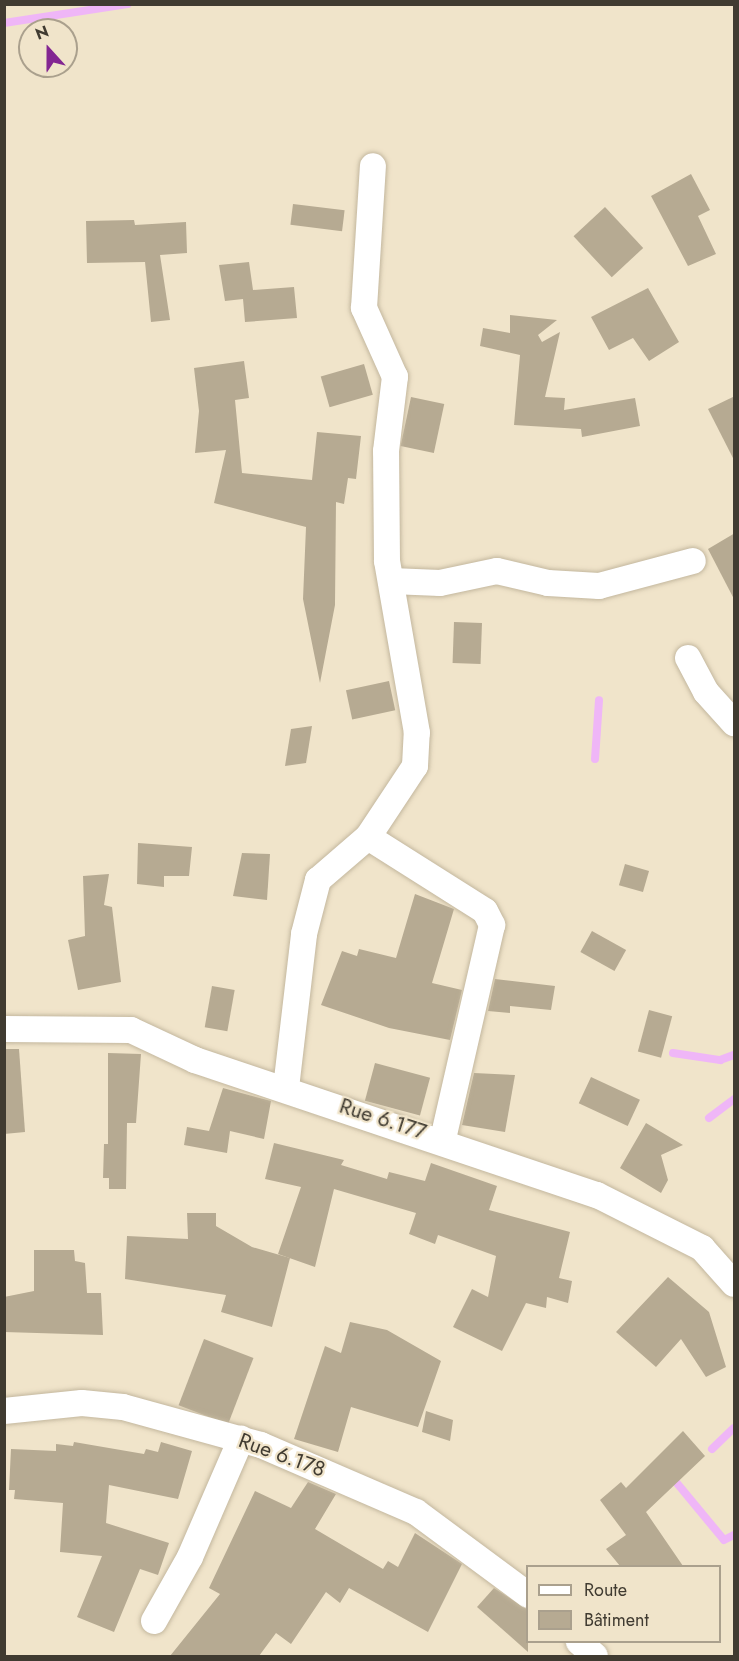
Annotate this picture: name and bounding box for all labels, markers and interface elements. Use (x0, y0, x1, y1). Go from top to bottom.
north arrow (18, 18, 78, 78)
text: N (32, 20, 52, 46)
street label: Rue 6.177 (336, 1093, 430, 1145)
street label: Rue 6.178 (235, 1428, 329, 1482)
legend (526, 1565, 721, 1643)
text: Route (584, 1577, 627, 1603)
text: Bâtiment (584, 1607, 649, 1633)

